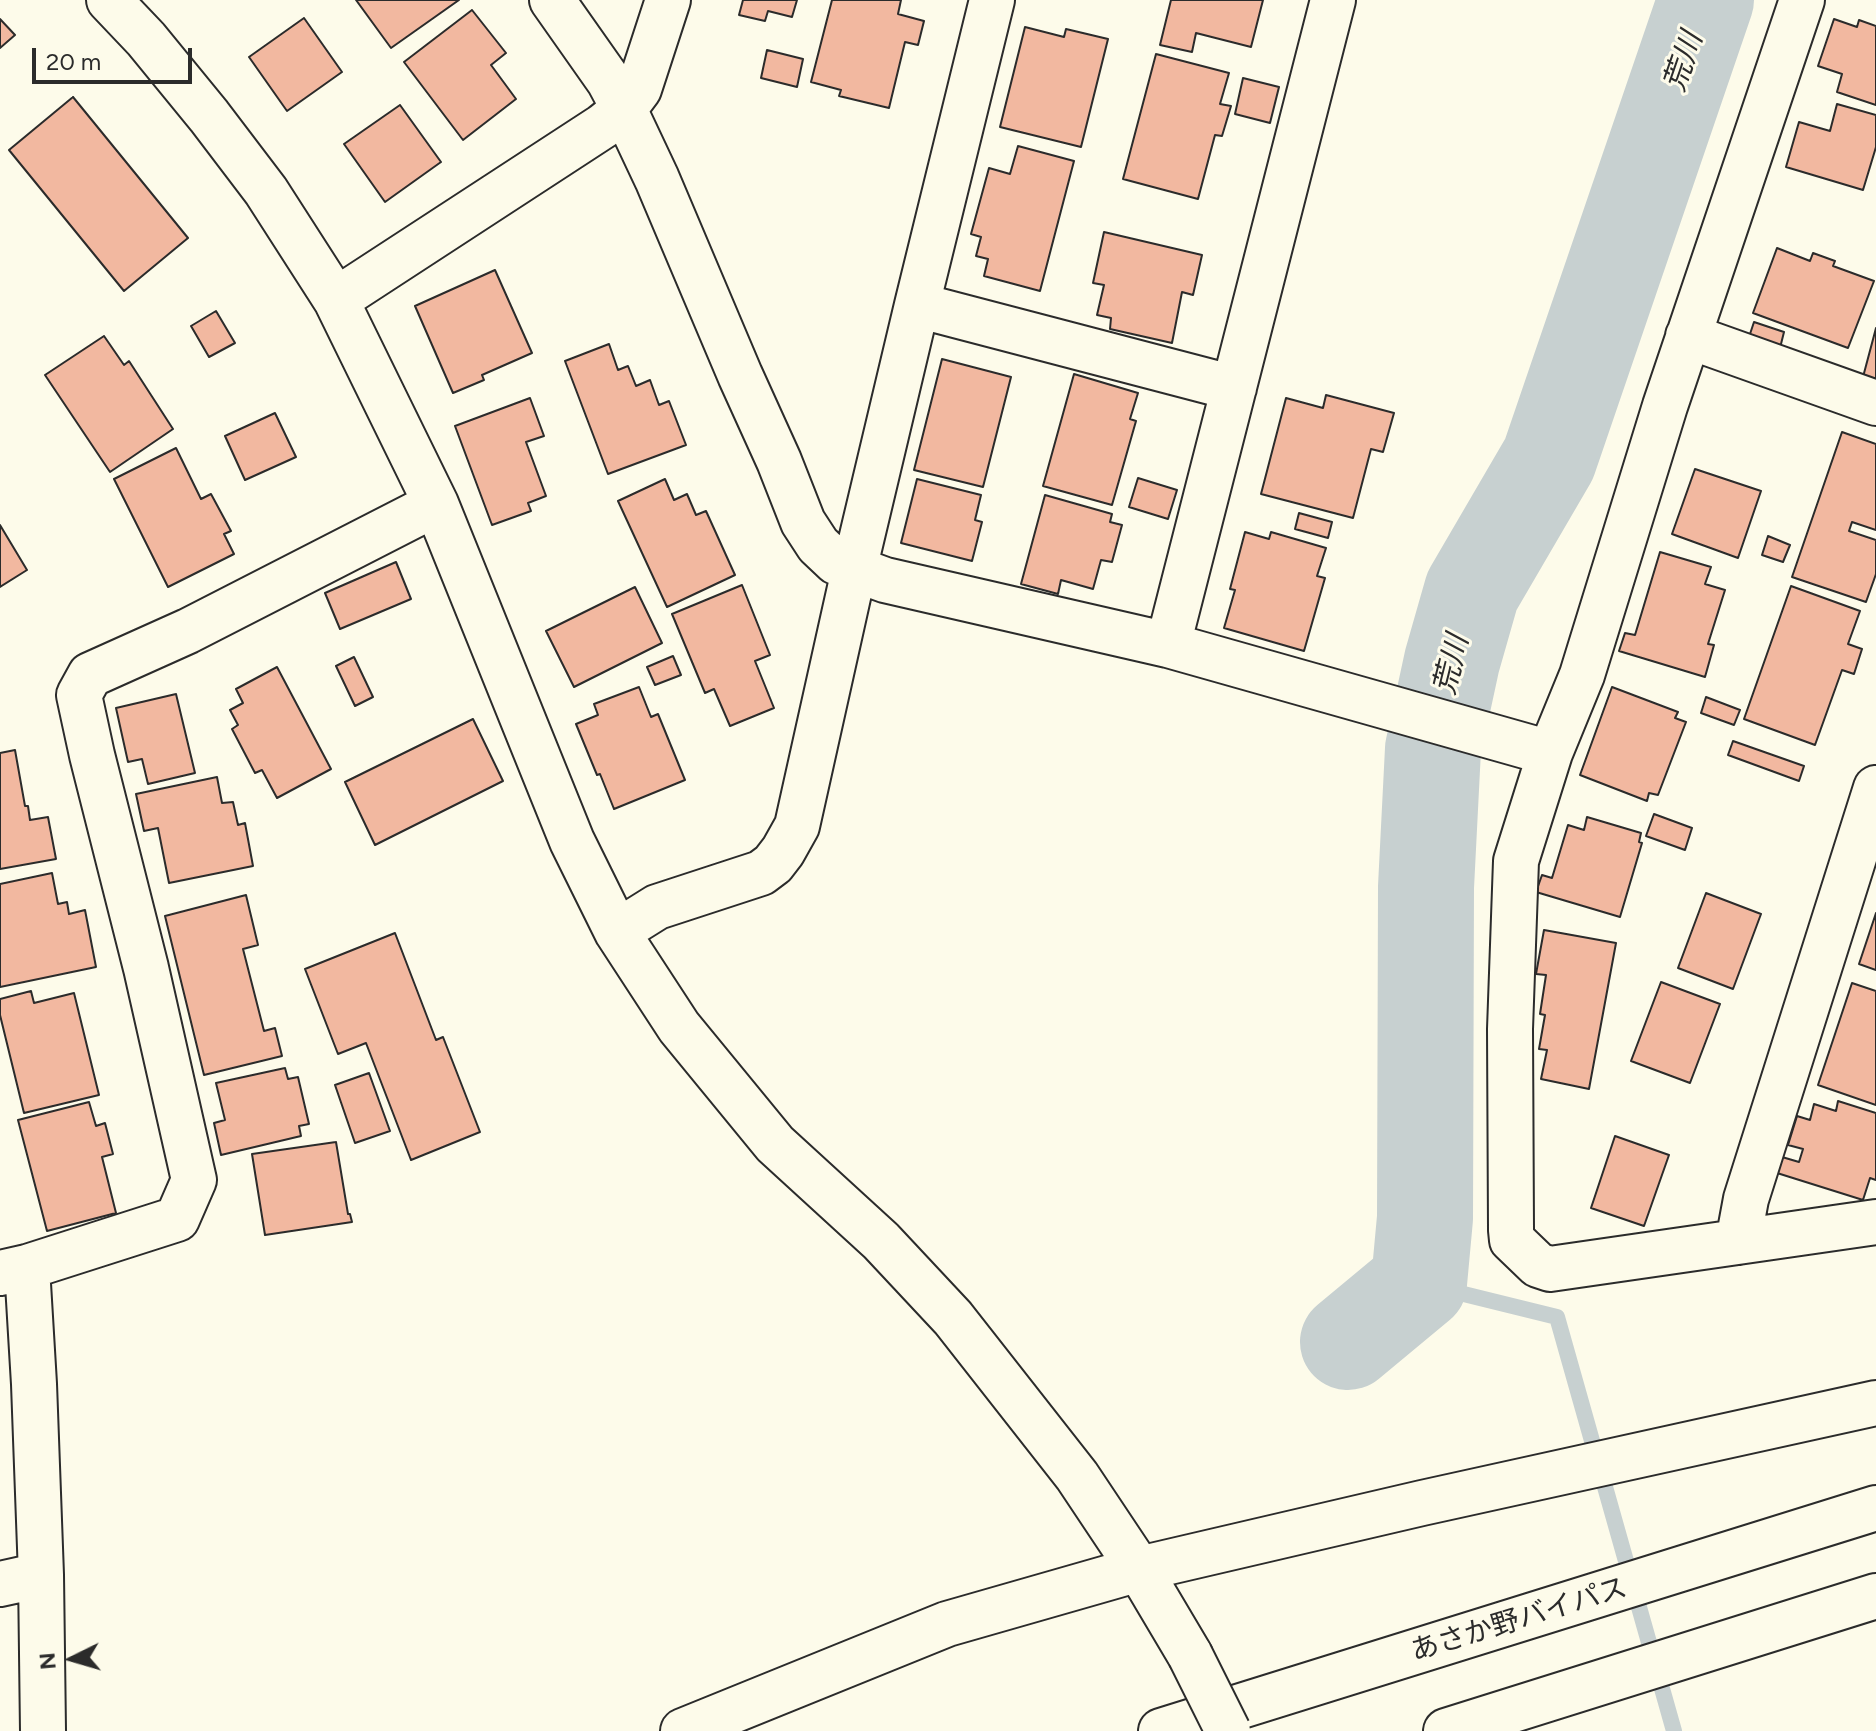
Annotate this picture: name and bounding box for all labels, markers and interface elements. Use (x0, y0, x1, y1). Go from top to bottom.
water label: 荒川 (1657, 28, 1711, 96)
scale bar (36, 32, 196, 82)
text: 20 m (46, 47, 101, 76)
water label: 荒川 (1427, 632, 1477, 698)
street label: あさか野バイパス (1407, 1571, 1631, 1669)
north arrow (32, 1619, 112, 1699)
text: N (33, 1651, 62, 1671)

